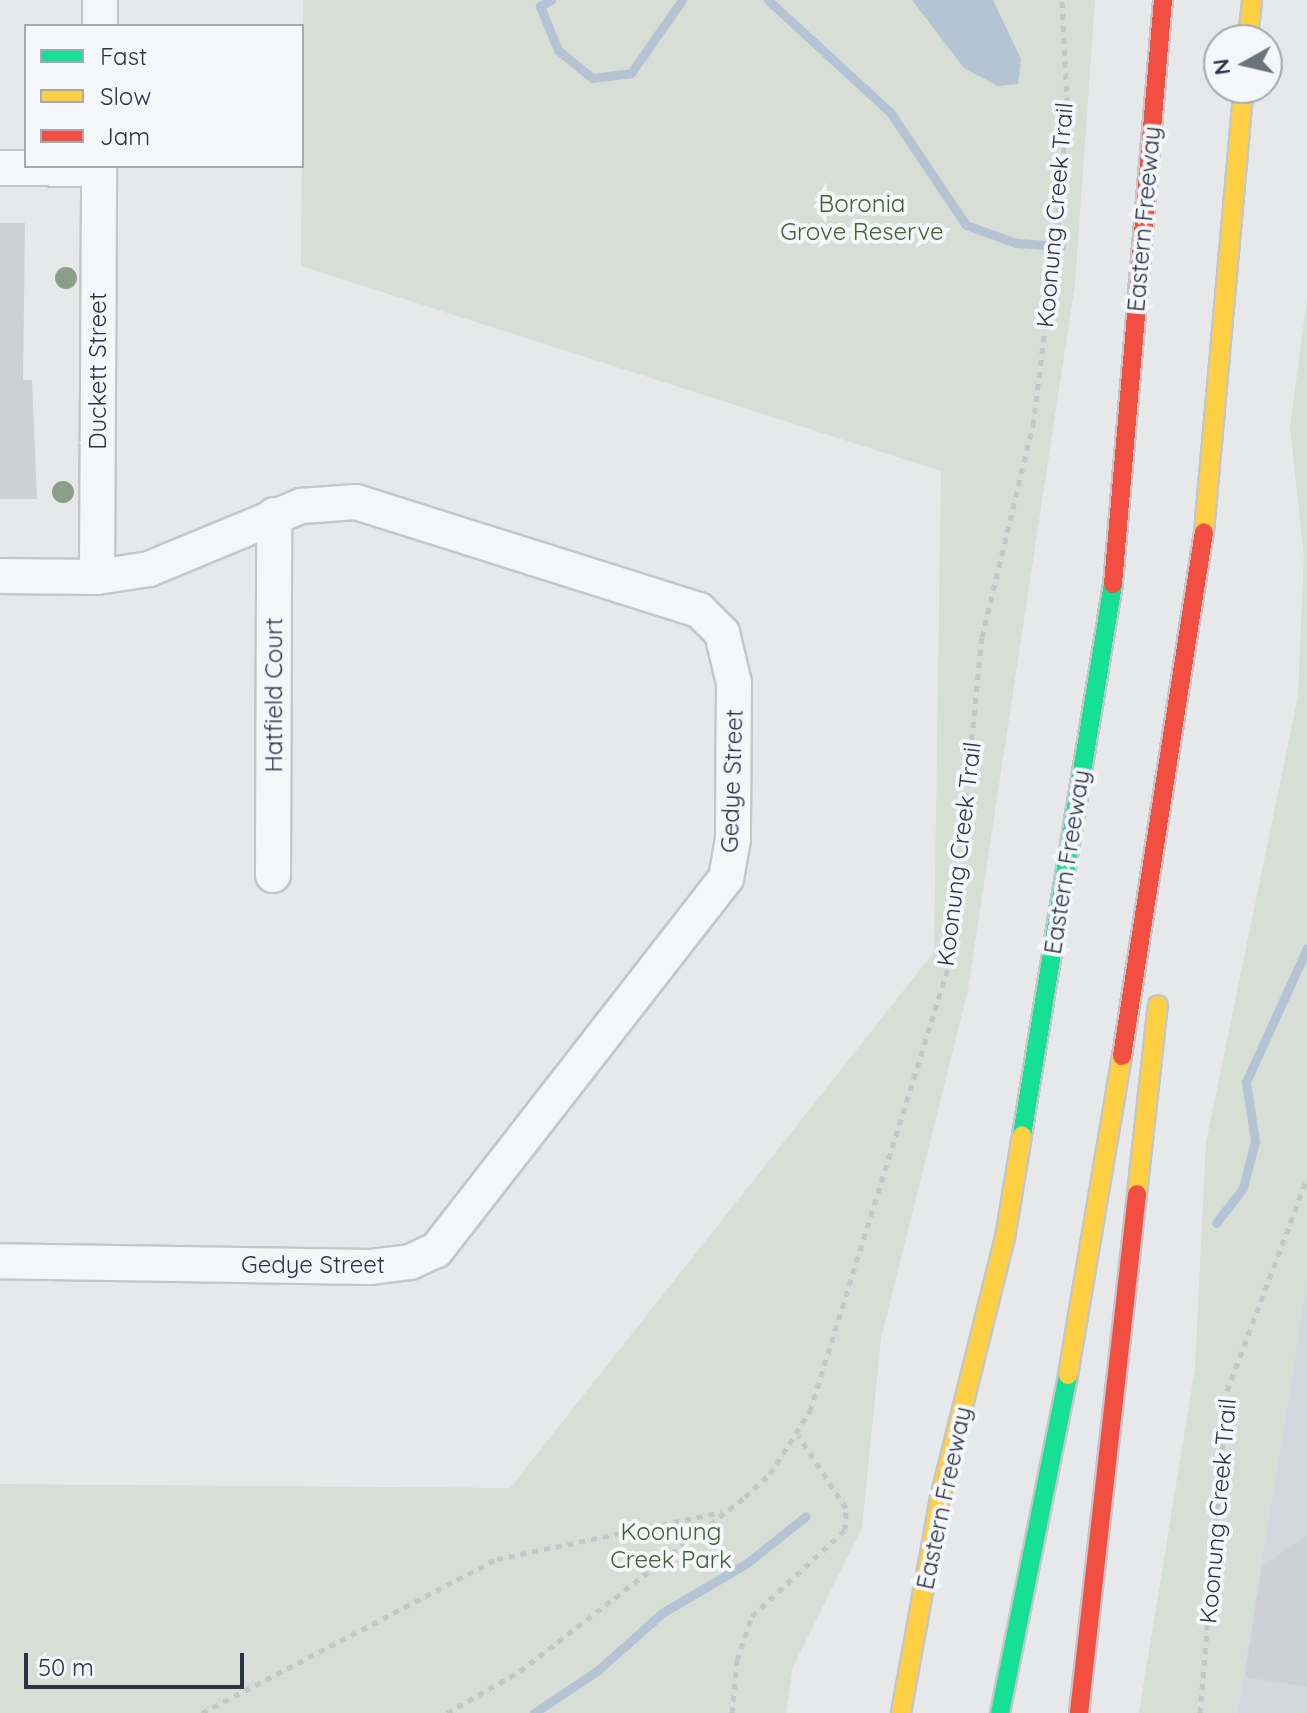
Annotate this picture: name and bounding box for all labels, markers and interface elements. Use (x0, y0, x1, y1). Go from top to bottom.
legend (24, 24, 304, 168)
north arrow (1203, 24, 1283, 104)
text: Fast (100, 41, 147, 71)
text: N (1206, 57, 1236, 77)
text: Slow (100, 81, 151, 111)
street label: Koonung Creek Trail (1031, 101, 1079, 329)
text: Jam (100, 121, 150, 151)
street label: Eastern Freeway (1122, 125, 1166, 313)
park label: Boronia Grove Reserve (780, 190, 944, 246)
street label: Duckett Street (84, 292, 112, 450)
street label: Hatfield Court (260, 618, 288, 772)
street label: Gedye Street (715, 709, 749, 853)
street label: Koonung Creek Trail (931, 740, 987, 968)
street label: Eastern Freeway (1038, 768, 1096, 956)
street label: Gedye Street (241, 1251, 385, 1279)
street label: Koonung Creek Trail (1194, 1397, 1242, 1625)
street label: Eastern Freeway (911, 1404, 977, 1592)
park label: Koonung Creek Park (610, 1518, 732, 1574)
scale bar (28, 1637, 248, 1687)
text: 50 m (38, 1652, 94, 1682)

